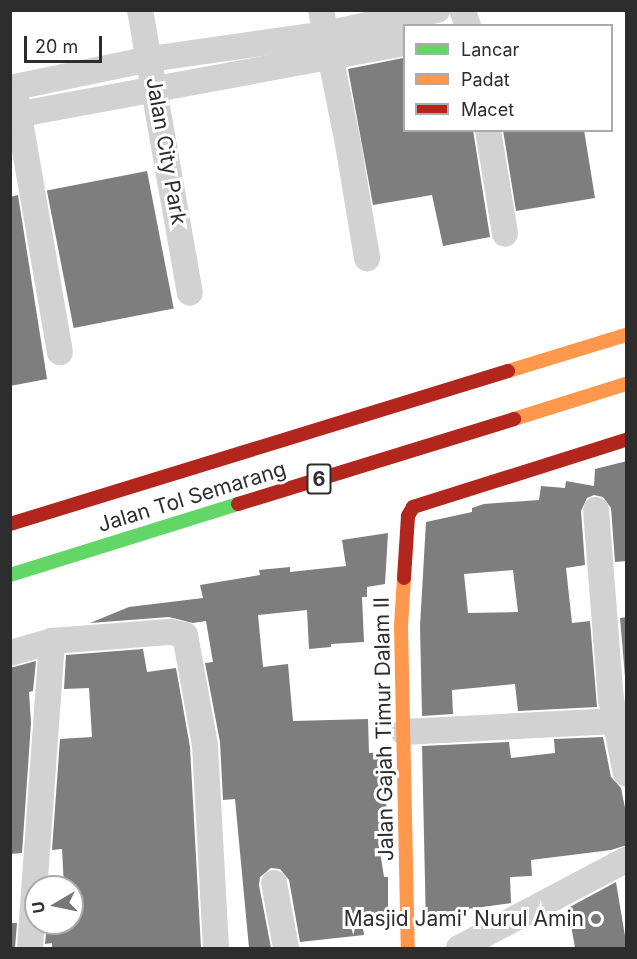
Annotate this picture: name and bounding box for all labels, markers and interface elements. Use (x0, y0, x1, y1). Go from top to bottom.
scale bar (27, 24, 105, 62)
legend (403, 24, 613, 132)
text: 20 m (35, 36, 78, 57)
text: Lancar (461, 39, 519, 60)
text: Padat (461, 69, 510, 90)
street label: Jalan City Park (141, 75, 191, 227)
text: Macet (461, 99, 514, 120)
street label: Jalan Tol Semarang (95, 456, 289, 538)
road number: 6 (306, 462, 332, 496)
street label: Jalan Gajah Timur Dalam II (369, 597, 399, 861)
north arrow (24, 875, 84, 935)
text: U (27, 900, 49, 915)
place label: Masjid Jami' Nurul Amin (344, 906, 584, 932)
marker: Masjid Jami' Nurul Amin (589, 912, 603, 926)

